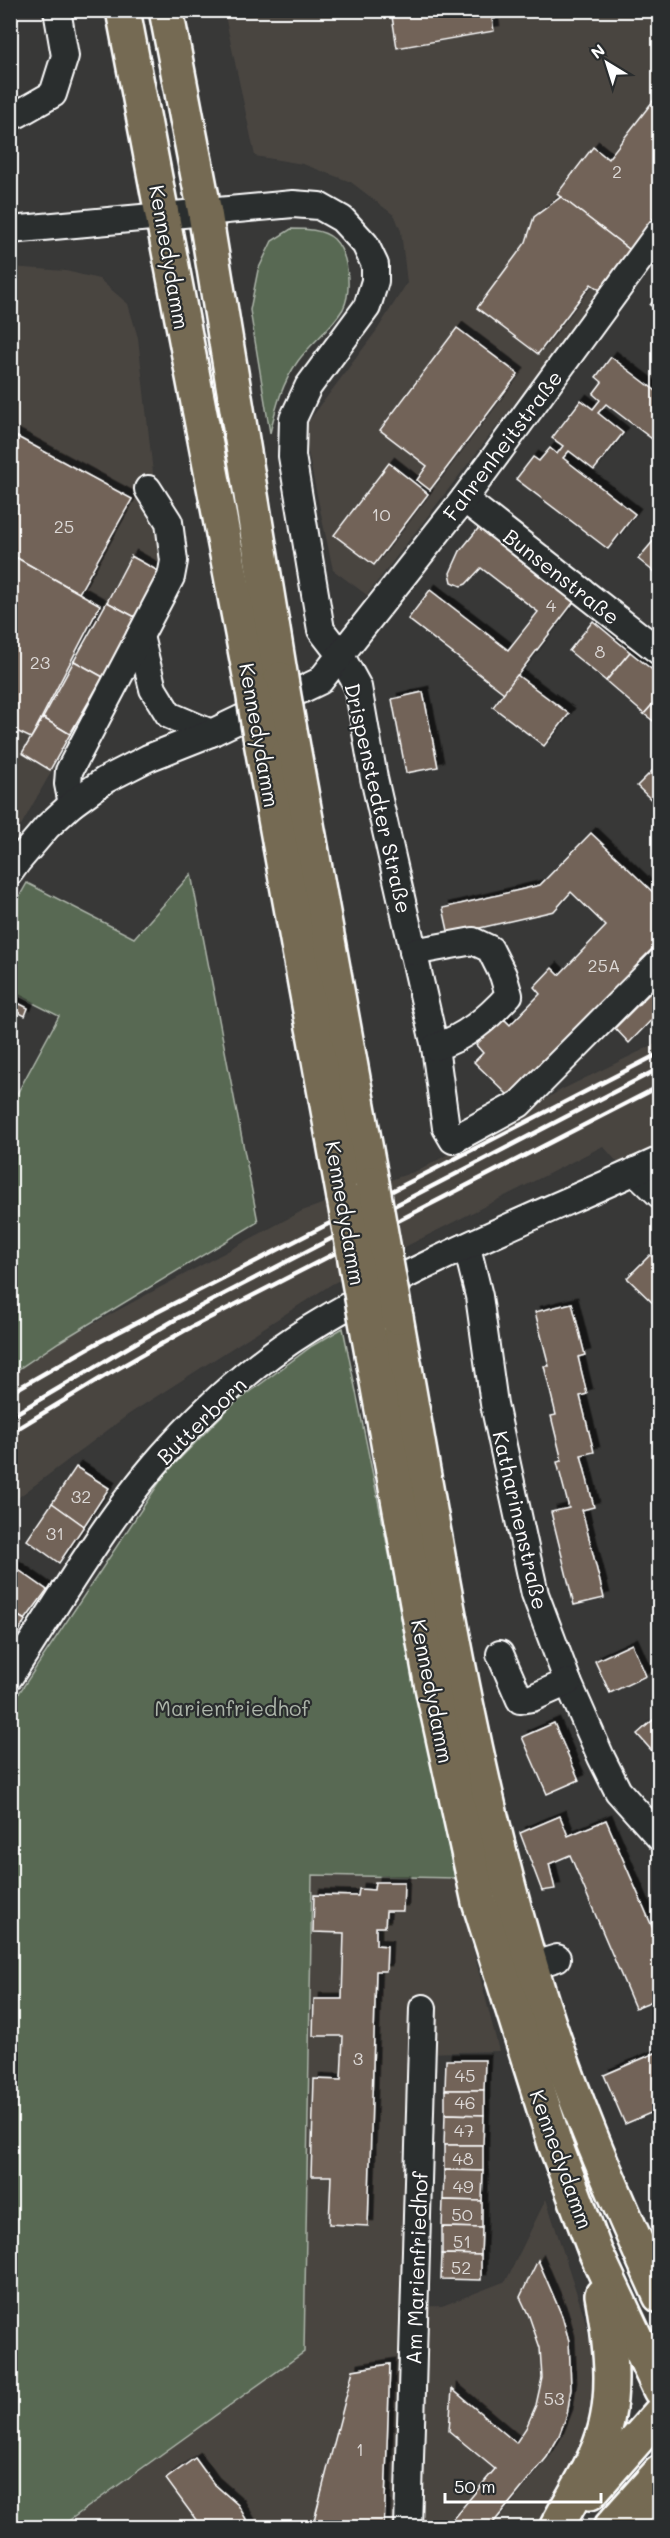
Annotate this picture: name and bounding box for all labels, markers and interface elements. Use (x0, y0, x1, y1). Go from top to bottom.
north arrow (577, 33, 637, 93)
text: N (586, 39, 609, 63)
house number: 2 (612, 159, 622, 183)
street label: Kennedydamm (144, 183, 196, 331)
street label: Fahrenheitstraße (437, 364, 567, 526)
house number: 10 (371, 502, 391, 526)
house number: 25 (54, 514, 74, 538)
street label: Bunsenstraße (498, 522, 626, 630)
house number: 4 (546, 593, 557, 617)
house number: 8 (595, 639, 606, 663)
house number: 23 (30, 650, 50, 674)
street label: Kennedydamm (234, 661, 286, 809)
street label: Drispenstedter Straße (339, 680, 419, 916)
house number: 25A (588, 953, 620, 977)
street label: Kennedydamm (320, 1139, 372, 1287)
street label: Butterborn (150, 1370, 252, 1470)
street label: Katharinenstraße (487, 1428, 555, 1612)
house number: 32 (71, 1484, 91, 1508)
house number: 31 (46, 1521, 64, 1545)
street label: Kennedydamm (406, 1617, 460, 1765)
park label: Marienfriedhof (154, 1694, 310, 1721)
house number: 3 (353, 2046, 363, 2070)
house number: 45 (454, 2063, 476, 2087)
street label: Kennedydamm (524, 2086, 600, 2232)
house number: 46 (454, 2090, 476, 2114)
house number: 47 (454, 2118, 474, 2142)
house number: 48 (452, 2146, 474, 2170)
street label: Am Marienfriedhof (399, 2170, 433, 2365)
house number: 49 (452, 2174, 474, 2198)
house number: 50 (451, 2202, 473, 2226)
house number: 51 (453, 2229, 471, 2253)
house number: 52 (451, 2255, 471, 2279)
house number: 53 (543, 2386, 565, 2410)
house number: 1 (356, 2437, 364, 2461)
scale bar (445, 2466, 601, 2504)
text: 50 m (454, 2474, 496, 2498)

